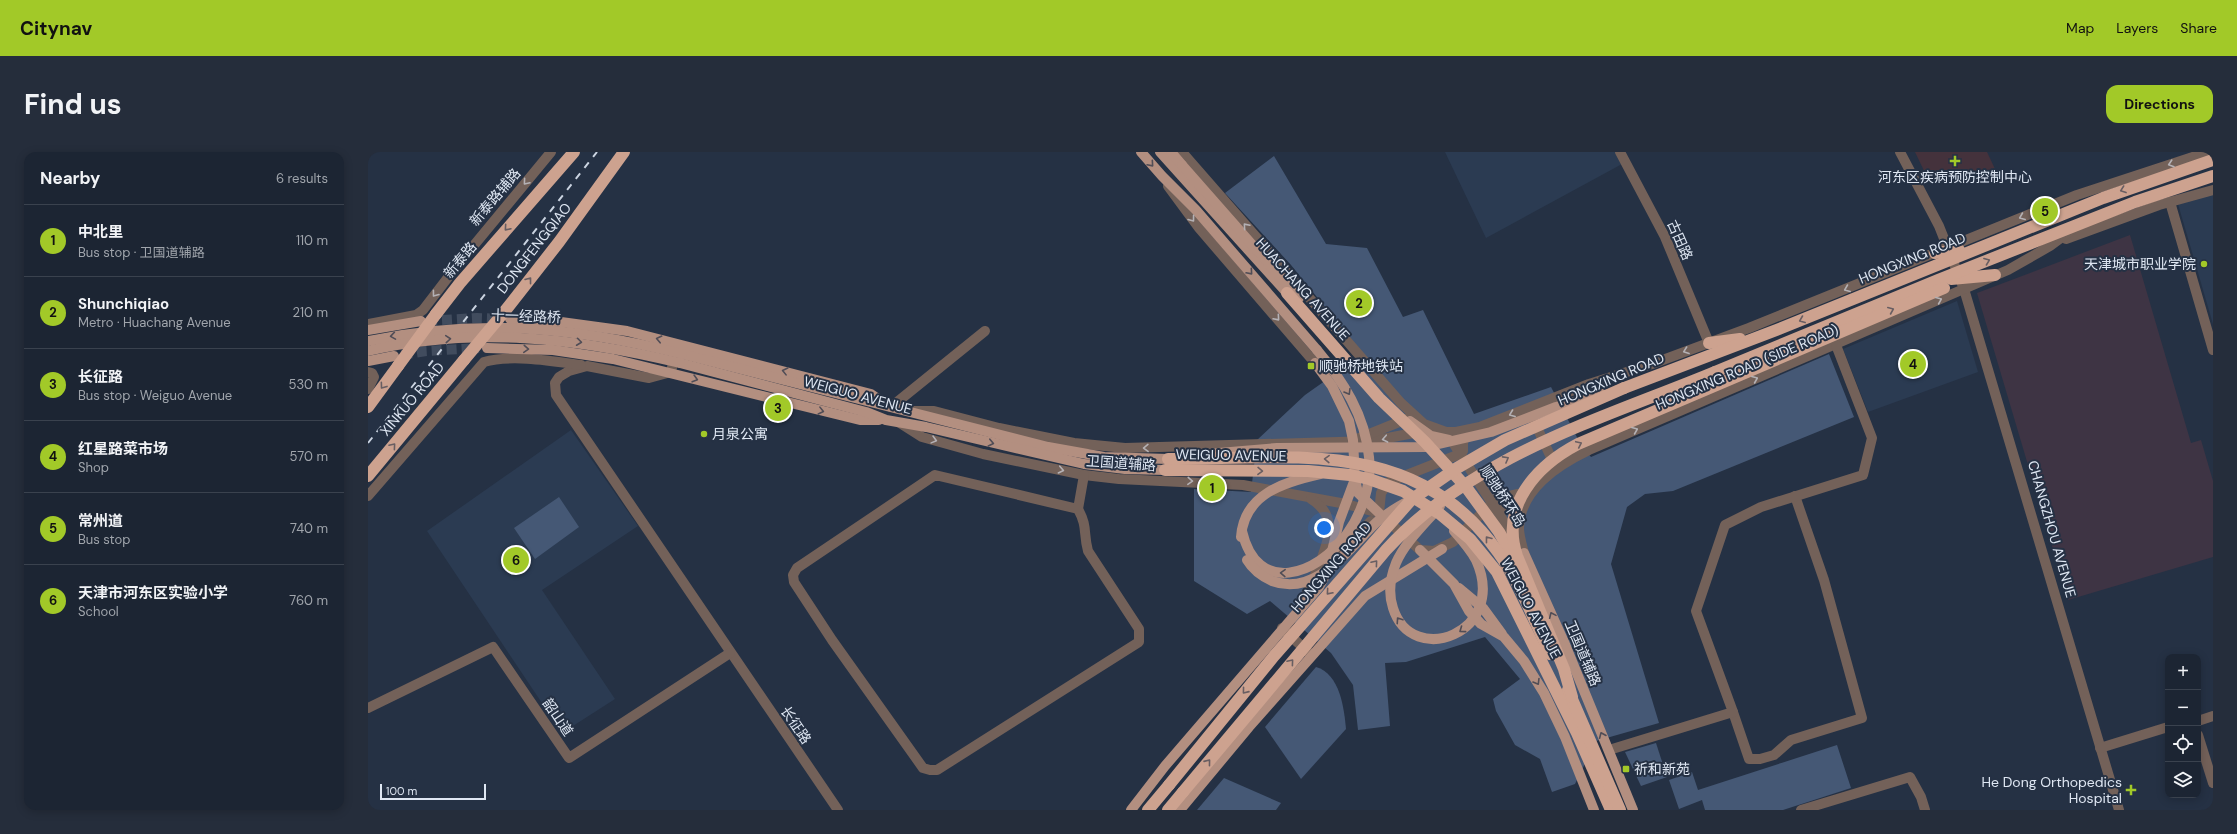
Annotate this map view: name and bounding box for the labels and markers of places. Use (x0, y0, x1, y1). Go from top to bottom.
marker: 河东区疾病预防控制中心 (1949, 155, 1961, 167)
place label: 河东区疾病预防控制中心 (1878, 168, 2032, 186)
pin: 5 (2032, 196, 2058, 226)
place label: 天津城市职业学院 (2084, 255, 2196, 273)
marker: 天津城市职业学院 (2199, 259, 2209, 269)
pin: 2 (1346, 288, 1372, 318)
pin: 4 (1900, 349, 1926, 379)
place label: 顺驰桥地铁站 (1319, 357, 1403, 375)
marker: 顺驰桥地铁站 (1306, 361, 1316, 371)
pin: 3 (765, 393, 791, 423)
place label: 月泉公寓 (712, 425, 768, 443)
marker: 月泉公寓 (699, 429, 709, 439)
pin: 1 (1199, 473, 1225, 503)
pin: 6 (503, 545, 529, 575)
place label: 祈和新苑 (1634, 760, 1690, 778)
marker: 祈和新苑 (1621, 764, 1631, 774)
place label: He Dong Orthopedics Hospital (1982, 773, 2122, 807)
marker: He Dong Orthopedics Hospital (2125, 784, 2137, 796)

